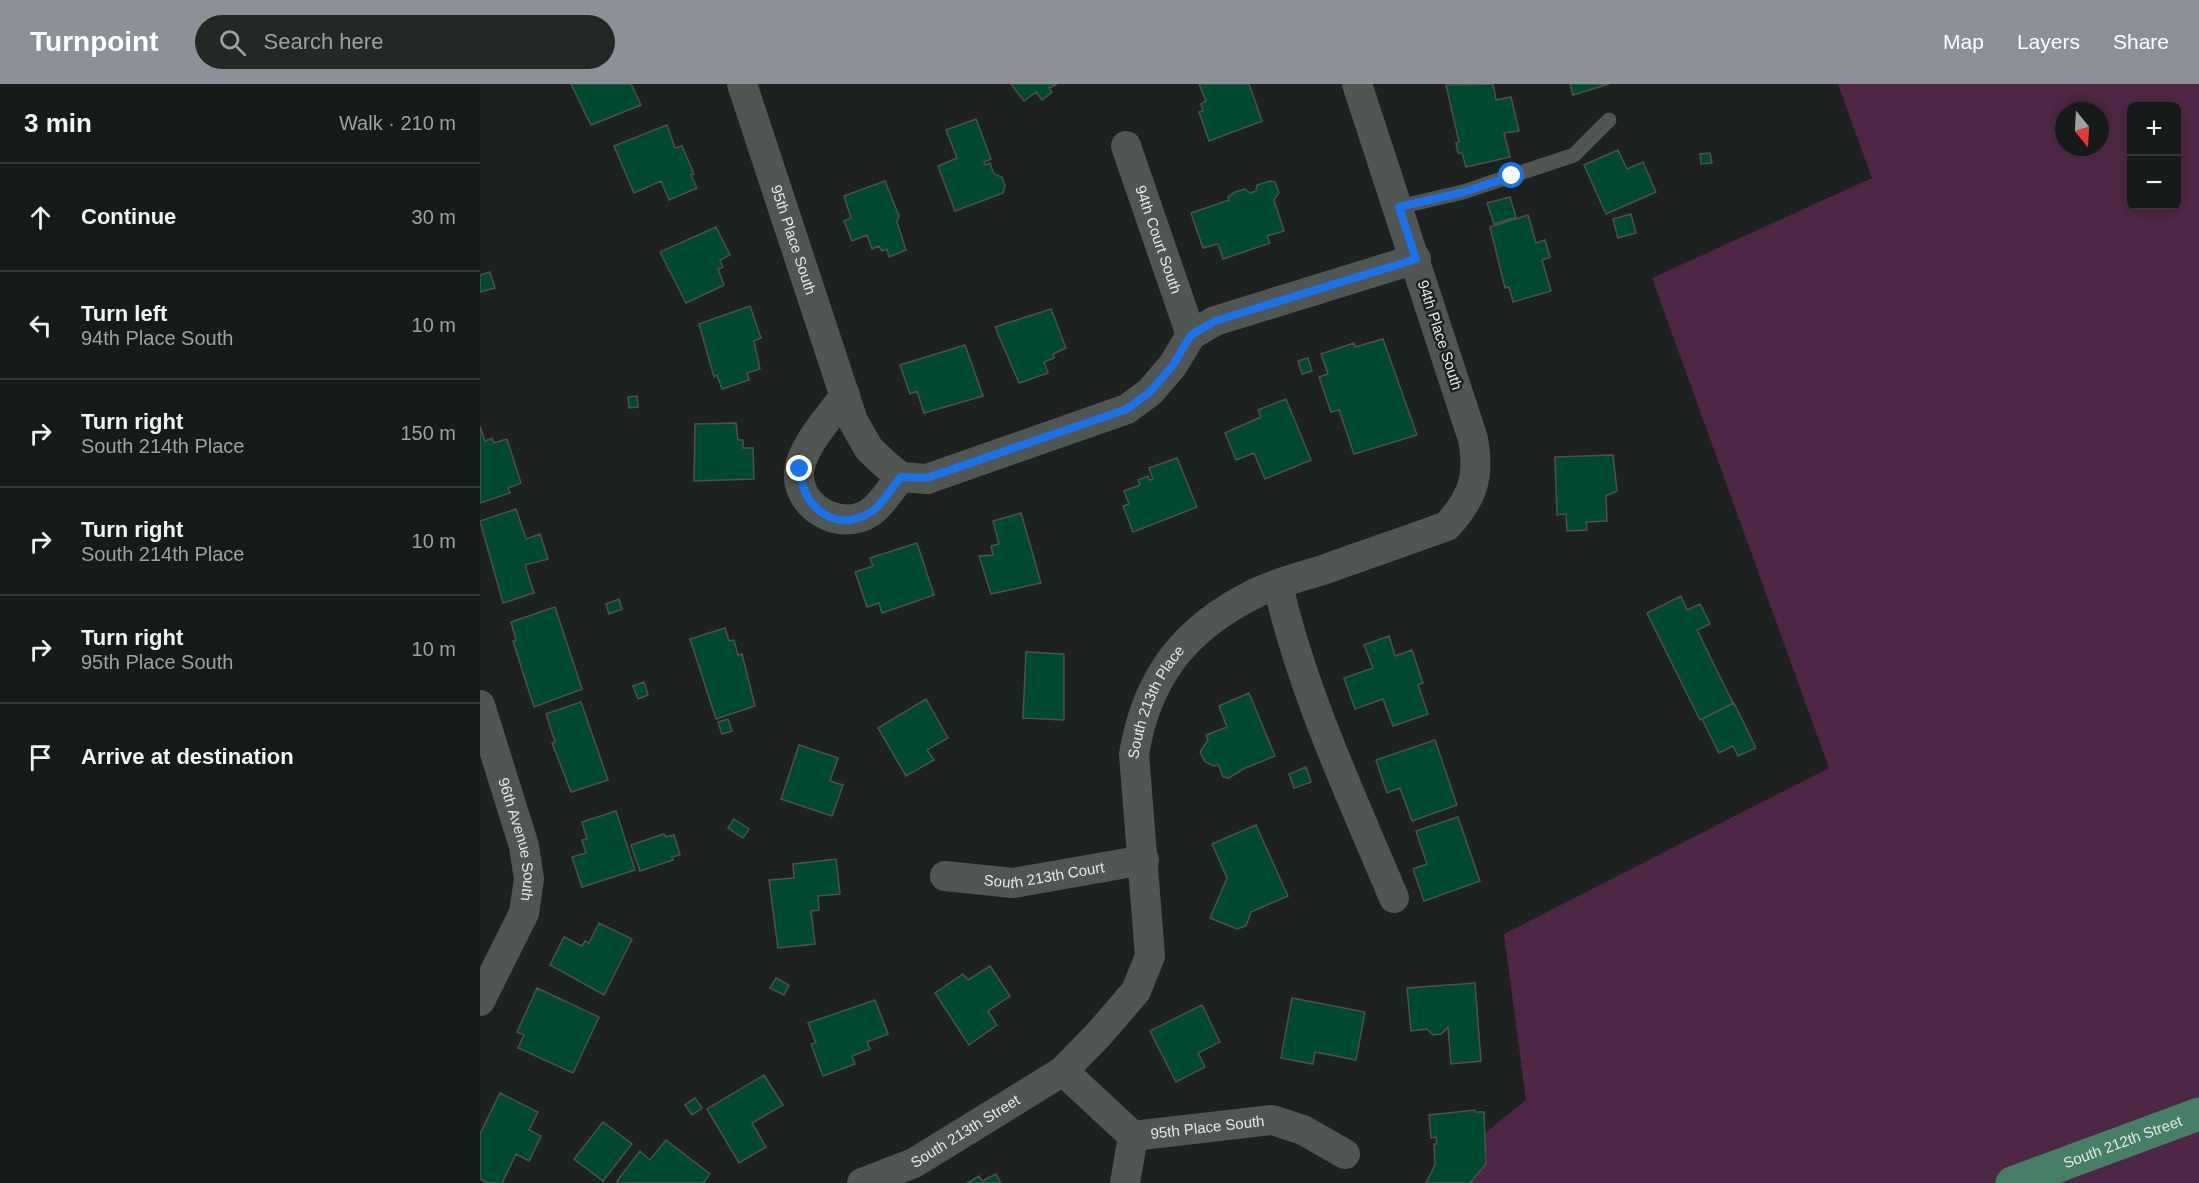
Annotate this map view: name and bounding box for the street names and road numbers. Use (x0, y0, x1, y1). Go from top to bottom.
street label: 95th Place South (768, 183, 820, 297)
street label: 94th Court South (1132, 183, 1185, 296)
street label: 94th Place South (1415, 278, 1466, 392)
street label: South 213th Place (1124, 642, 1187, 760)
street label: 96th Avenue South (495, 776, 538, 902)
street label: South 213th Court (983, 858, 1106, 891)
street label: South 213th Street (907, 1090, 1023, 1171)
street label: 95th Place South (1150, 1112, 1265, 1142)
street label: South 212th Street (2061, 1112, 2185, 1171)

